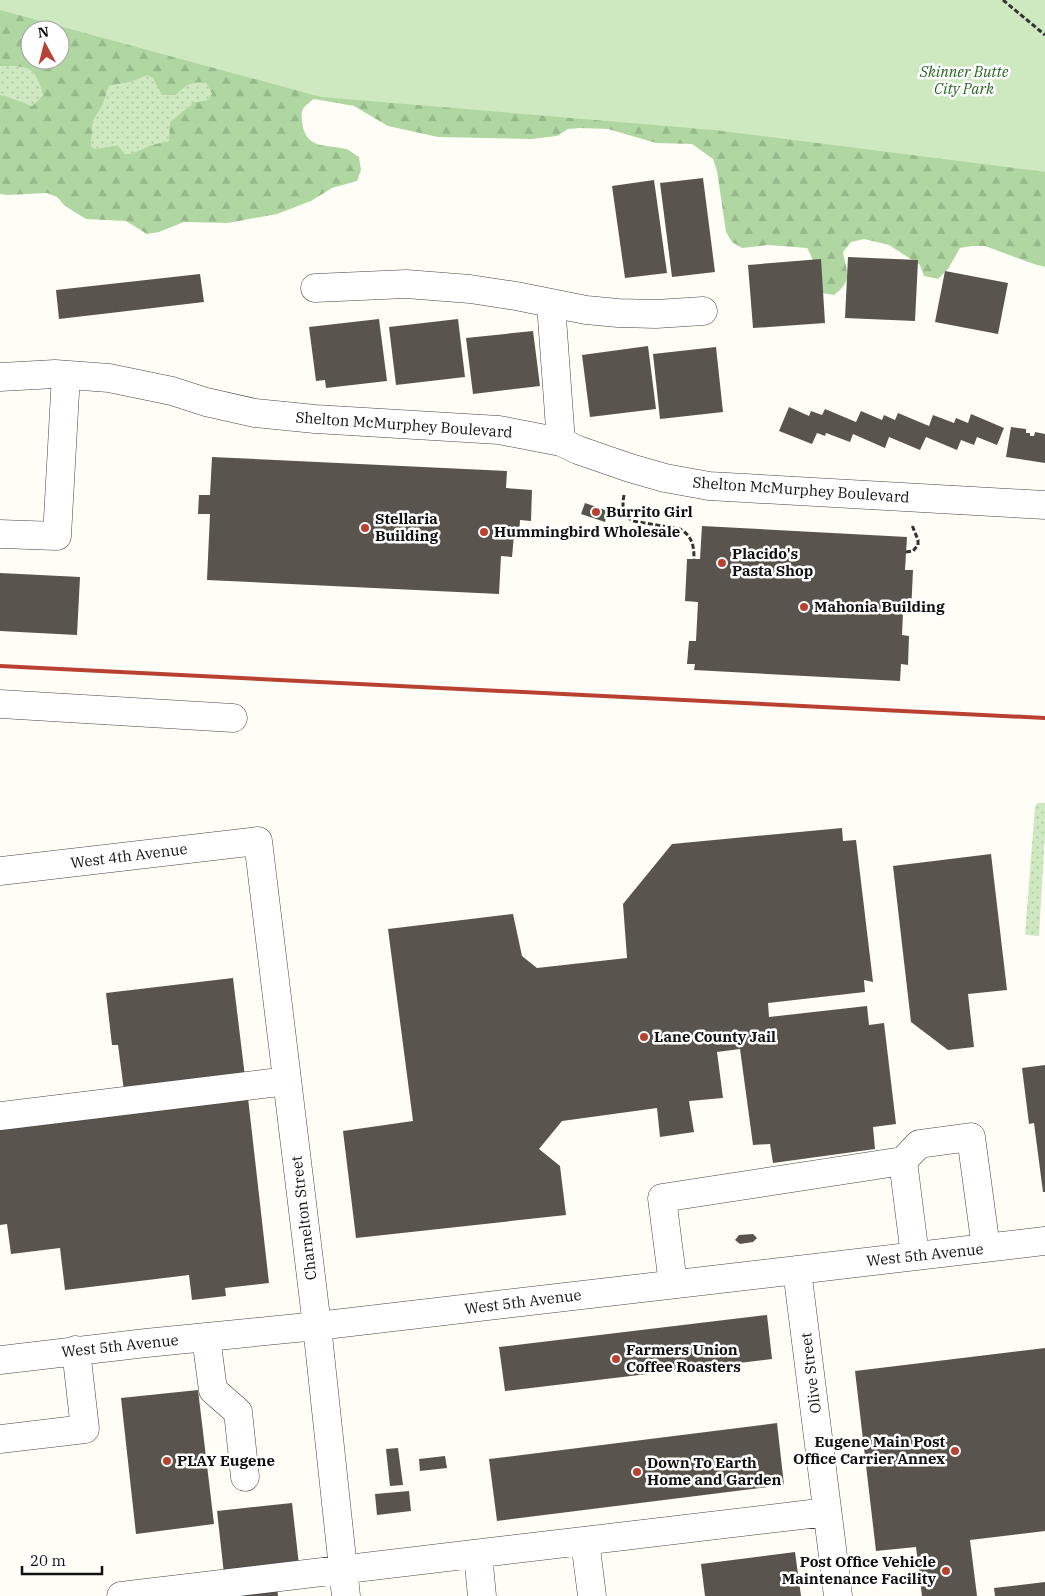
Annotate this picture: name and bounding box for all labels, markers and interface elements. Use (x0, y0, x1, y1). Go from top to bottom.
north arrow (20, 20, 70, 70)
text: N (37, 22, 50, 42)
park label: Skinner Butte City Park (919, 62, 1009, 98)
street label: Shelton McMurphey Boulevard (295, 407, 513, 442)
street label: Shelton McMurphey Boulevard (692, 472, 910, 507)
place label: Burrito Girl (606, 502, 693, 521)
marker: Burrito Girl (590, 506, 602, 518)
place label: Stellaria Building (375, 509, 438, 545)
marker: Stellaria Building (359, 522, 371, 534)
place label: Hummingbird Wholesale (494, 522, 680, 541)
marker: Hummingbird Wholesale (478, 526, 490, 538)
place label: Placido's Pasta Shop (732, 544, 813, 580)
marker: Placido's Pasta Shop (716, 557, 728, 569)
place label: Mahonia Building (814, 597, 945, 616)
marker: Mahonia Building (798, 601, 810, 613)
street label: West 4th Avenue (69, 839, 189, 872)
place label: Lane County Jail (654, 1027, 776, 1046)
marker: Lane County Jail (638, 1031, 650, 1043)
street label: Charnelton Street (286, 1155, 321, 1281)
street label: West 5th Avenue (865, 1239, 984, 1270)
street label: West 5th Avenue (463, 1285, 583, 1318)
street label: West 5th Avenue (60, 1330, 179, 1361)
street label: Olive Street (796, 1331, 825, 1415)
place label: Farmers Union Coffee Roasters (626, 1340, 741, 1376)
marker: Farmers Union Coffee Roasters (610, 1353, 622, 1365)
place label: Eugene Main Post Office Carrier Annex (793, 1432, 945, 1468)
marker: Eugene Main Post Office Carrier Annex (949, 1445, 961, 1457)
place label: PLAY Eugene (177, 1451, 275, 1470)
place label: Down To Earth Home and Garden (647, 1453, 782, 1489)
marker: PLAY Eugene (161, 1455, 173, 1467)
marker: Down To Earth Home and Garden (631, 1466, 643, 1478)
scale bar (22, 1544, 102, 1576)
text: 20 m (30, 1551, 66, 1570)
place label: Post Office Vehicle Maintenance Facility (782, 1552, 936, 1588)
marker: Post Office Vehicle Maintenance Facility (940, 1565, 952, 1577)

